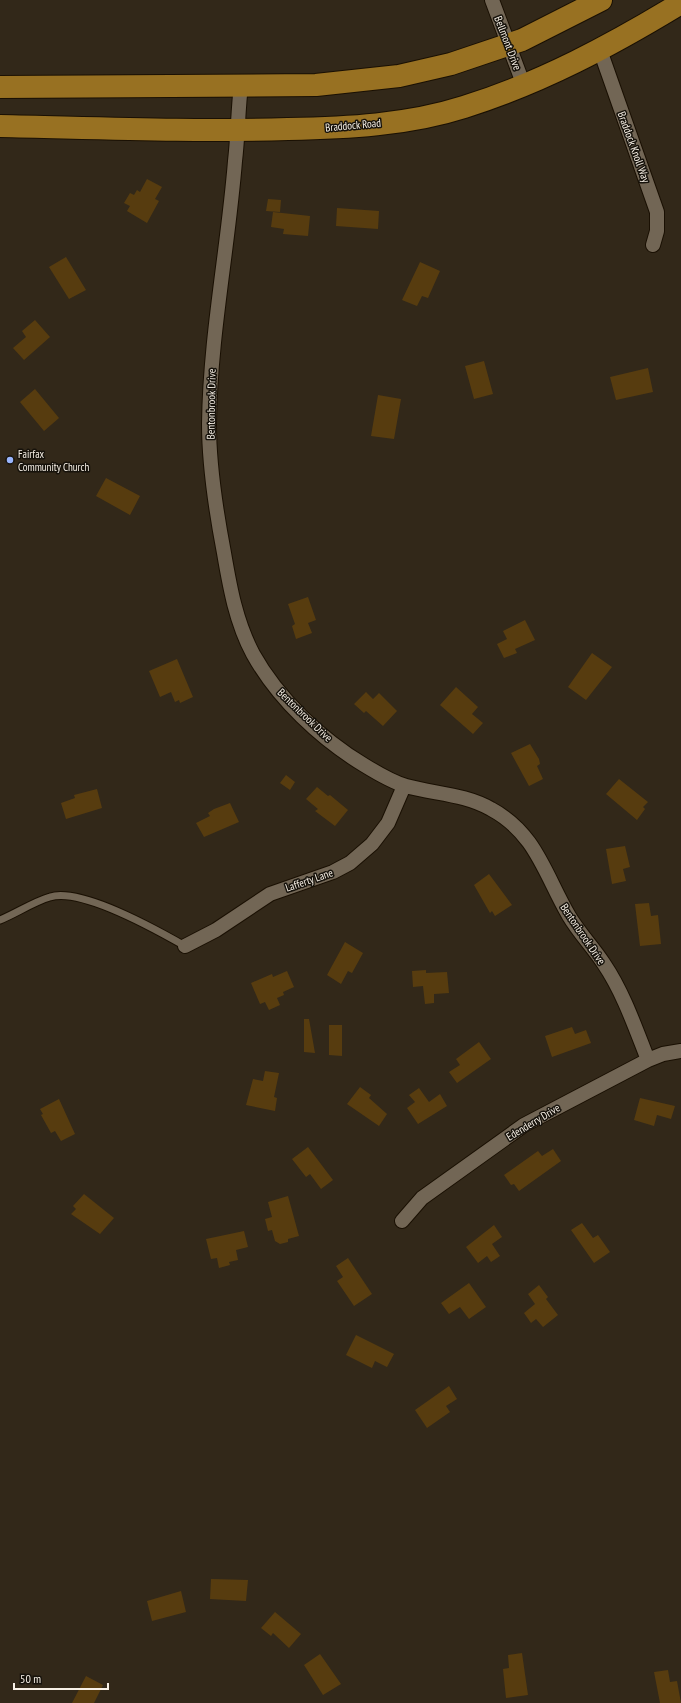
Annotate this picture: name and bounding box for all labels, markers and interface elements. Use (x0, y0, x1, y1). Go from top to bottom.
street label: Bellmont Drive (491, 14, 525, 73)
street label: Braddock Knoll Way (615, 109, 654, 185)
street label: Braddock Road (325, 116, 382, 134)
street label: Bentonbrook Drive (203, 368, 219, 439)
place label: Fairfax Community Church (18, 447, 89, 474)
marker: Fairfax Community Church (5, 455, 15, 465)
street label: Bentonbrook Drive (275, 685, 336, 745)
street label: Lafferty Lane (283, 865, 335, 895)
street label: Bentonbrook Drive (557, 901, 609, 968)
street label: Edenderry Drive (504, 1100, 563, 1144)
scale bar (14, 1665, 108, 1691)
text: 50 m (20, 1671, 41, 1686)

